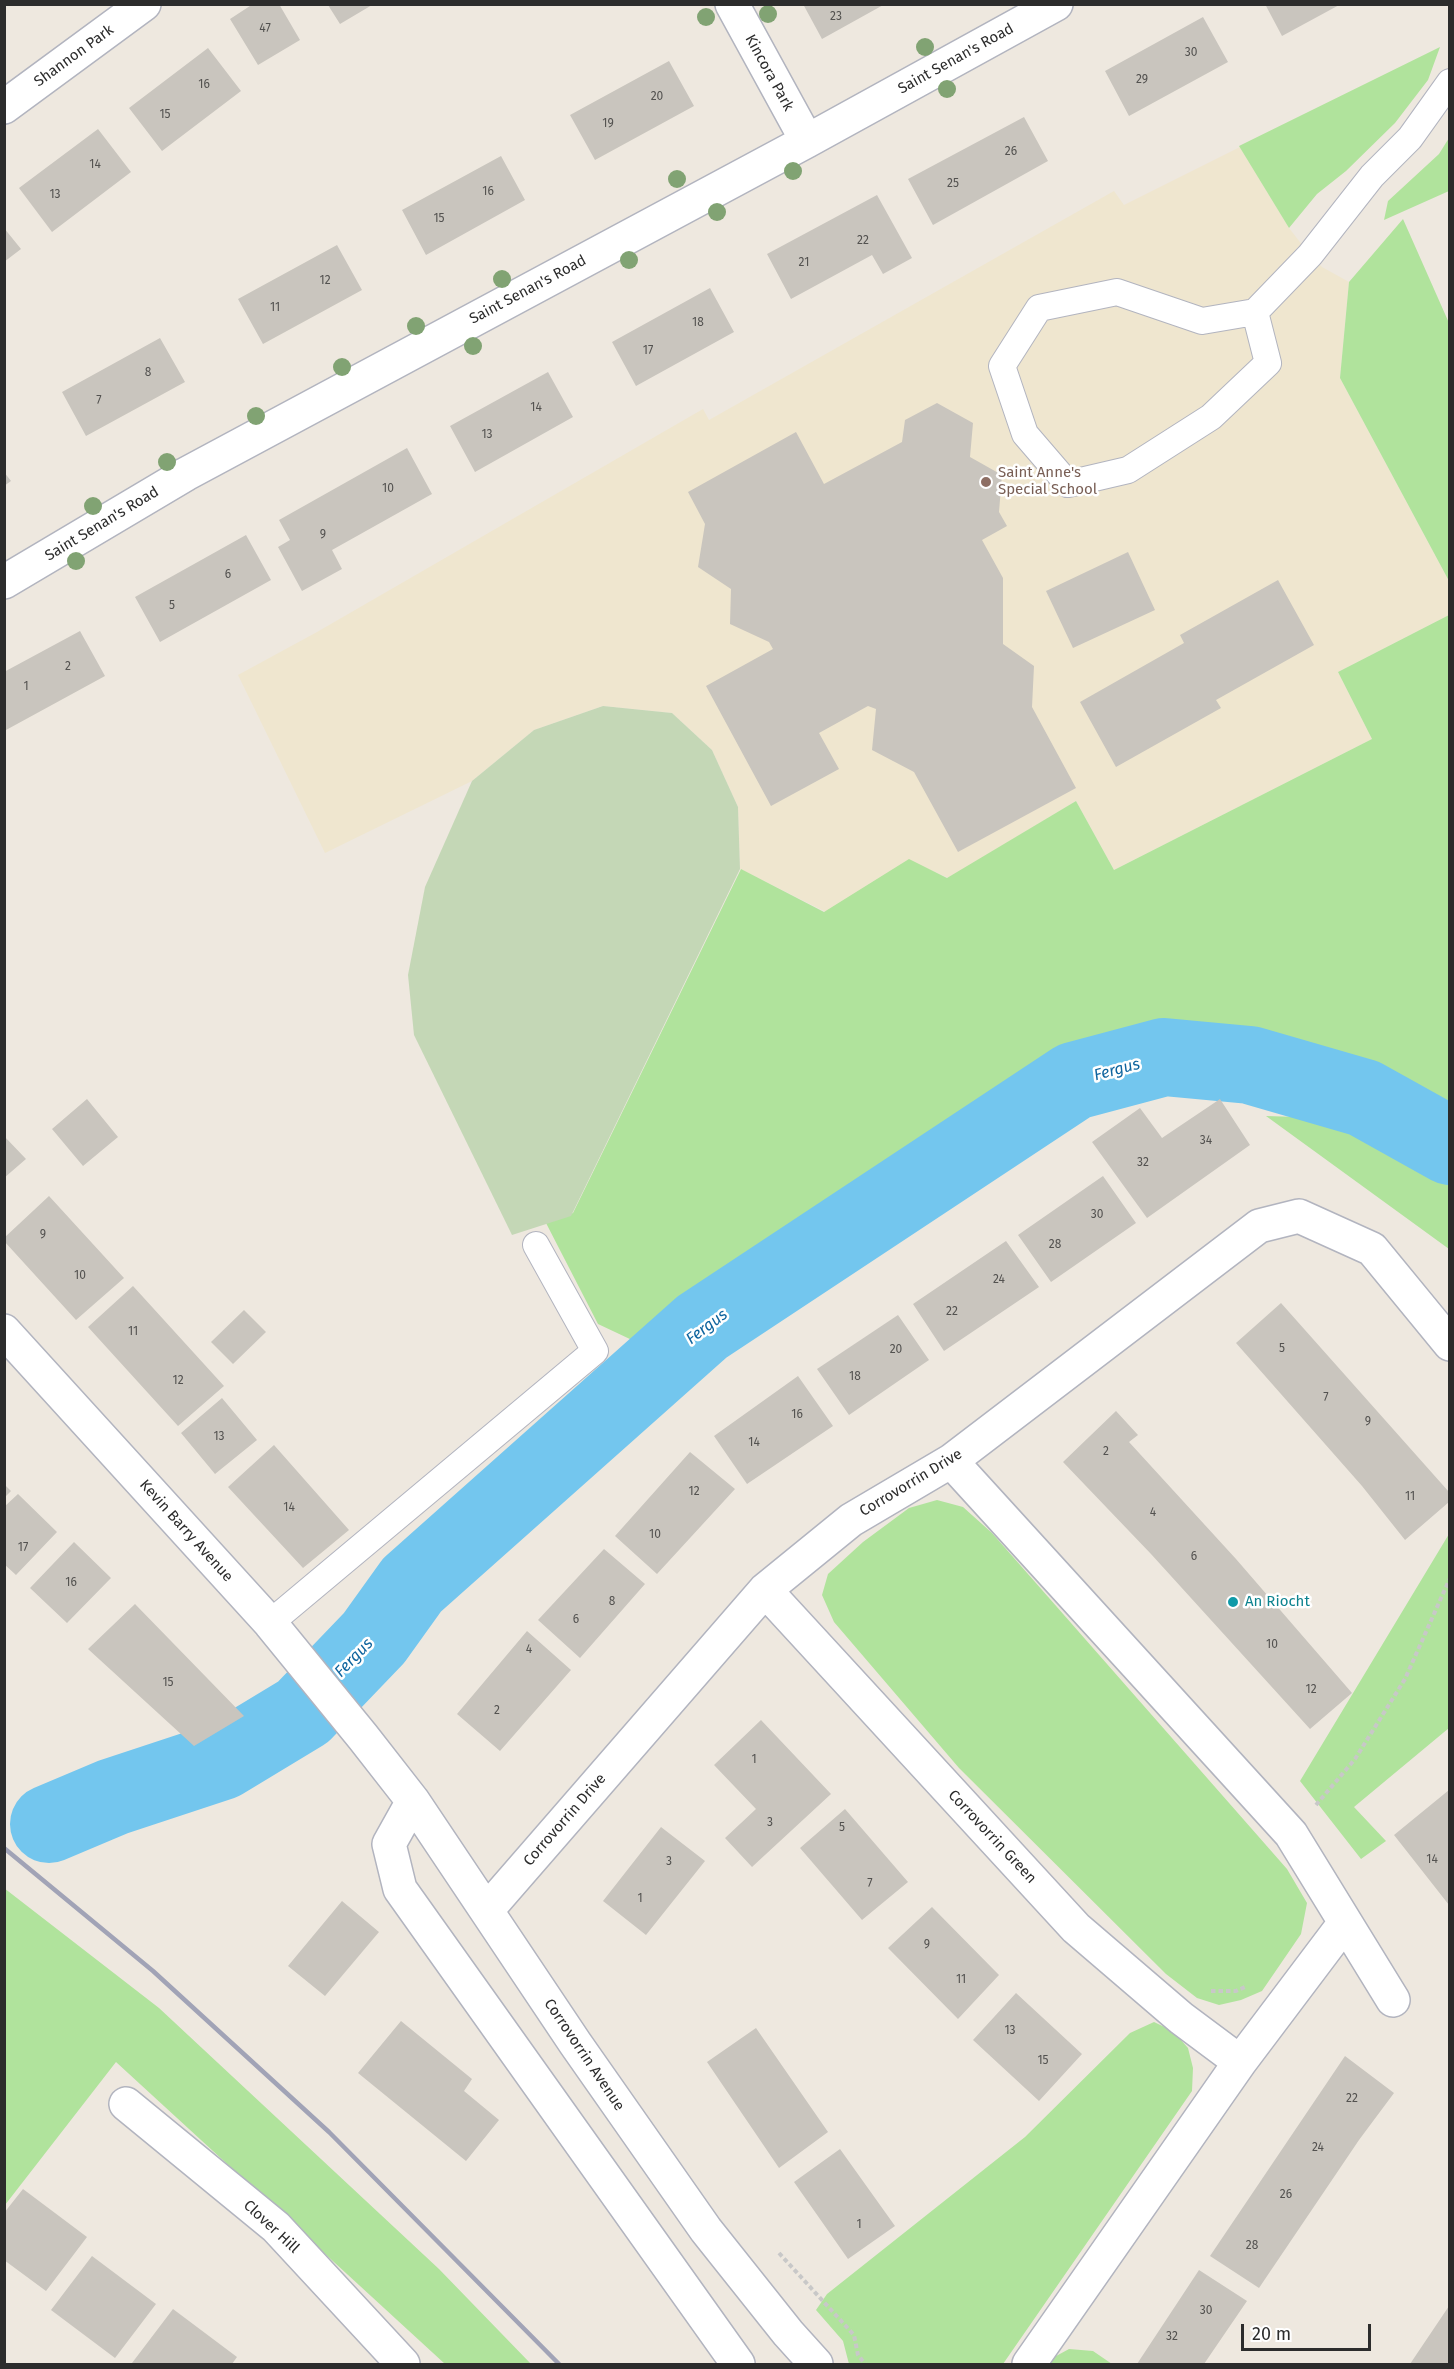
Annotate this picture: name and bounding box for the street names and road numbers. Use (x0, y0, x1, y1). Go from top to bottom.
street label: Saint Senan's Road (895, 20, 1017, 98)
street label: Shannon Park (31, 21, 117, 91)
street label: Kincora Park (741, 32, 797, 114)
street label: Saint Senan's Road (467, 252, 589, 328)
street label: Saint Senan's Road (42, 483, 162, 565)
street label: Corrovorrin Drive (856, 1445, 966, 1521)
street label: Kevin Barry Avenue (135, 1476, 237, 1586)
street label: Corrovorrin Drive (520, 1770, 610, 1870)
street label: Corrovorrin Green (944, 1787, 1040, 1887)
street label: Corrovorrin Avenue (540, 1996, 628, 2114)
street label: Clover Hill (239, 2197, 303, 2257)

